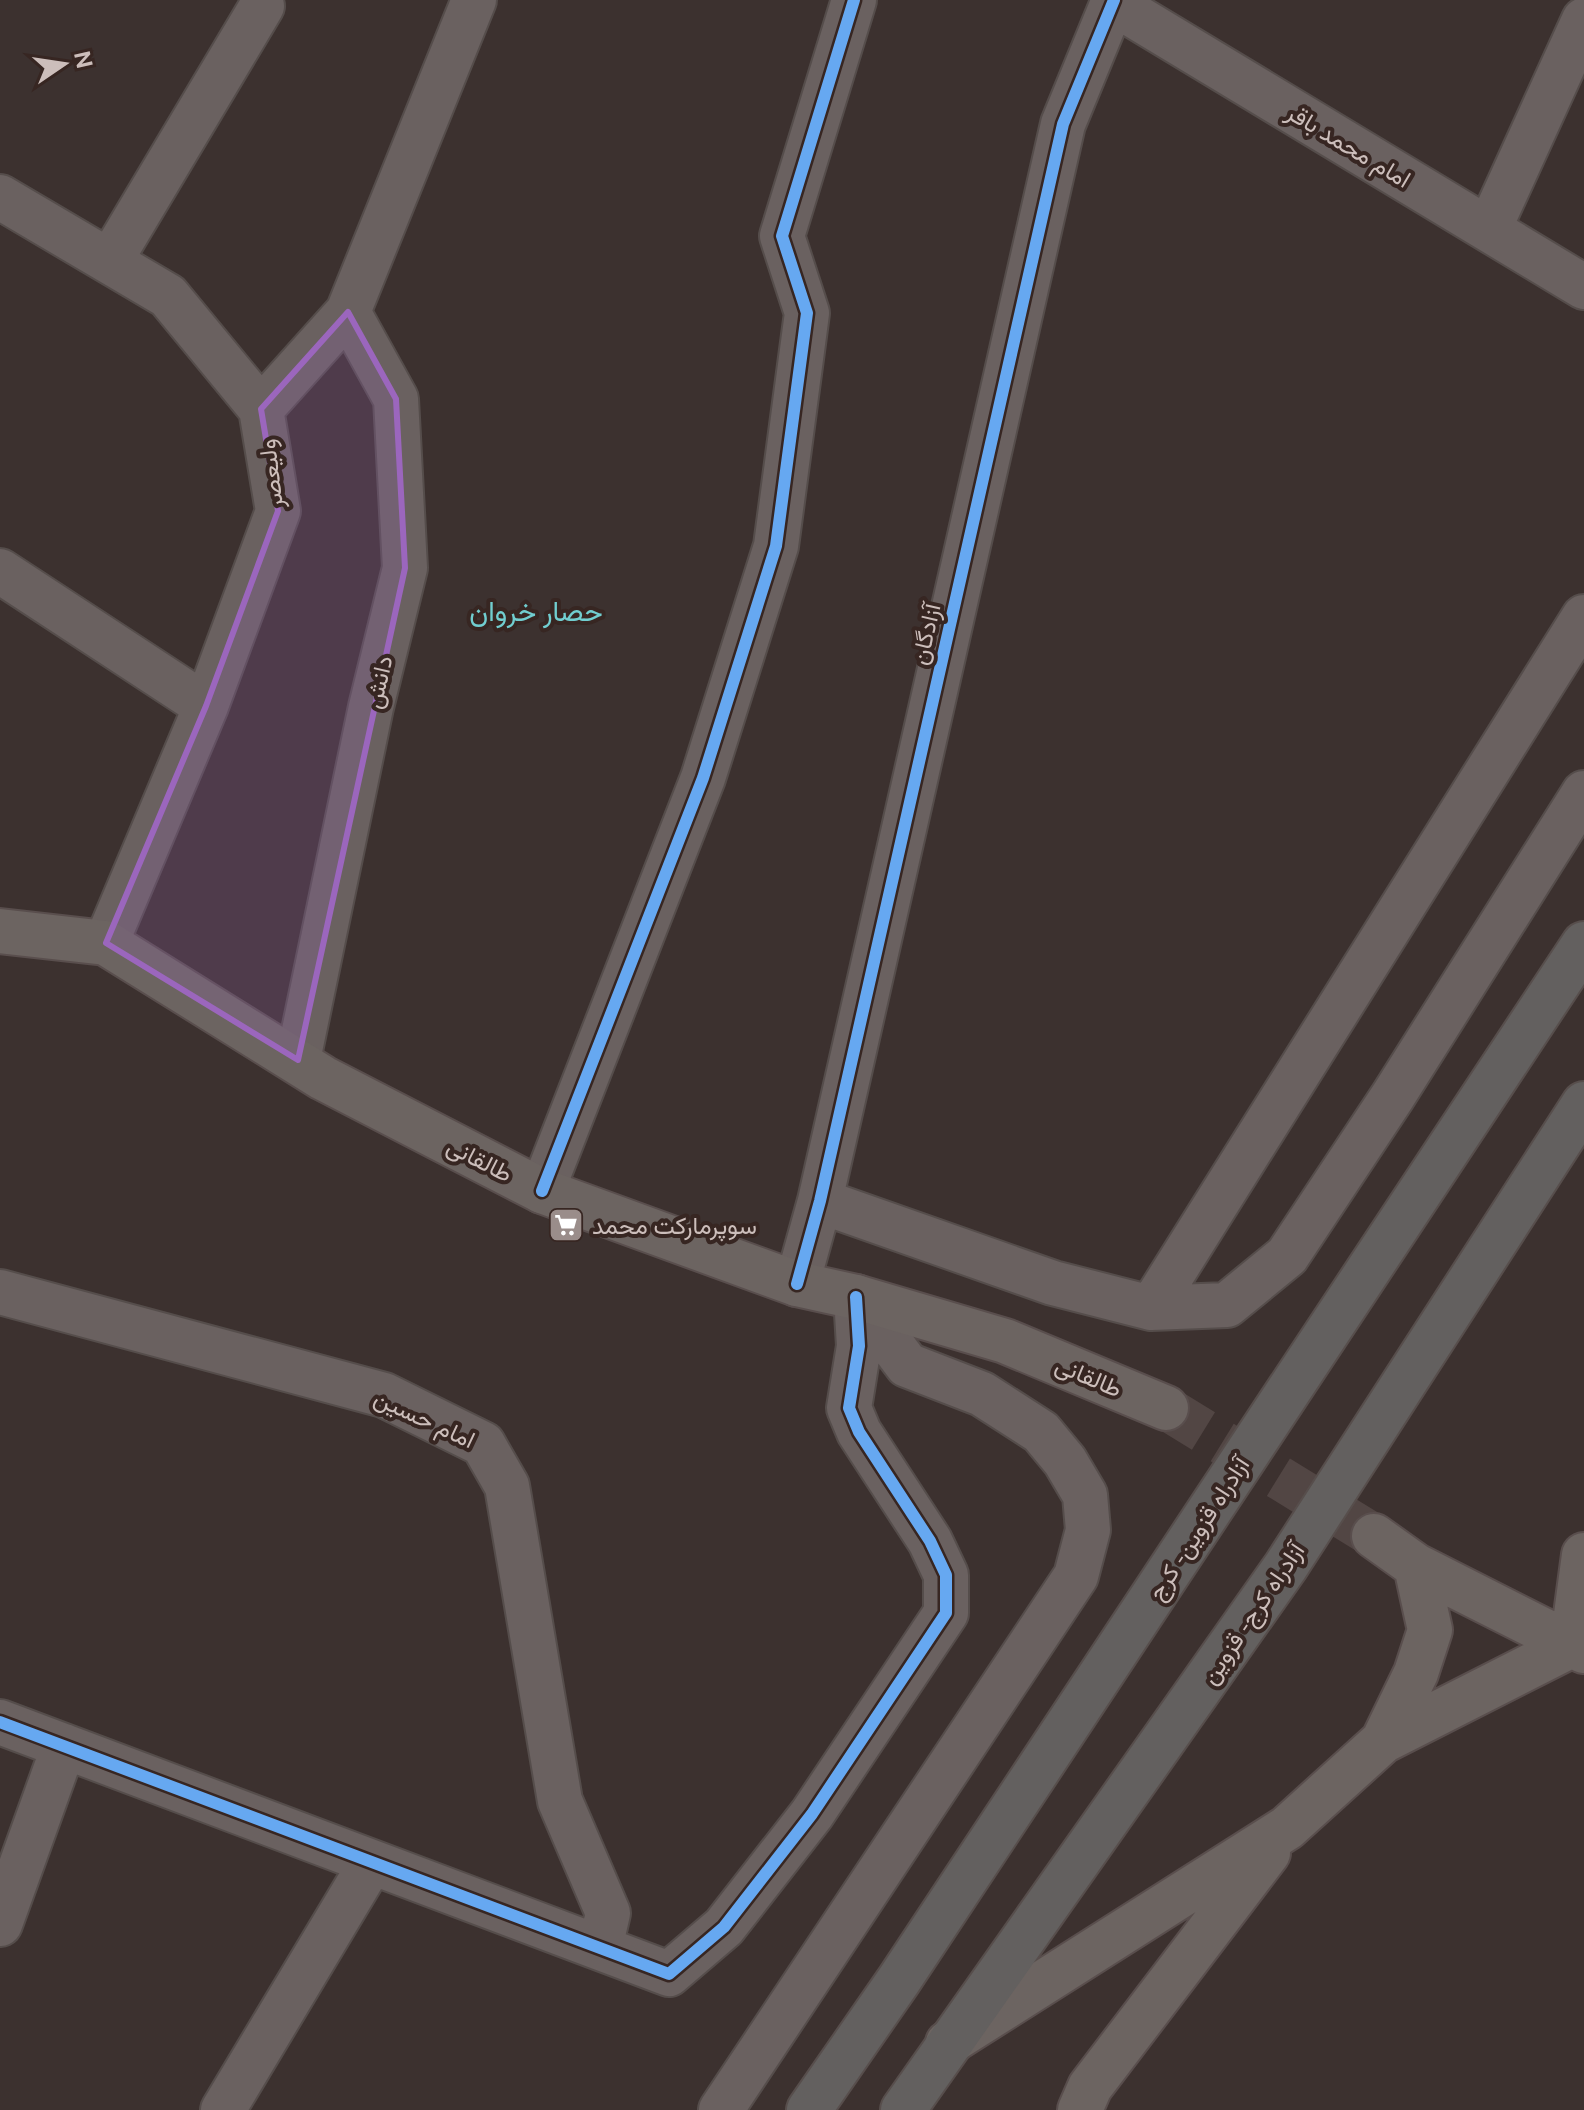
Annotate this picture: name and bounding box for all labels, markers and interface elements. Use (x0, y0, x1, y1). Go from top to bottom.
north arrow (24, 24, 104, 104)
text: N (69, 48, 98, 71)
street label: امام محمد باقر (1279, 96, 1416, 196)
street label: ولیعصر (252, 437, 290, 511)
district label: حصار خروان (469, 594, 603, 629)
street label: آزادگان (904, 598, 948, 668)
street label: دانش (358, 653, 399, 711)
street label: طالقانی (442, 1131, 517, 1188)
supermarket icon: سوپرمارکت محمد (547, 1206, 585, 1244)
place label: سوپرمارکت محمد (592, 1211, 757, 1242)
street label: طالقانی (1051, 1350, 1126, 1403)
street label: امام حسین (369, 1383, 480, 1456)
street label: آزادراه قزوین - کرج (1141, 1449, 1258, 1606)
street label: آزادراه کرج - قزوین (1194, 1535, 1313, 1691)

